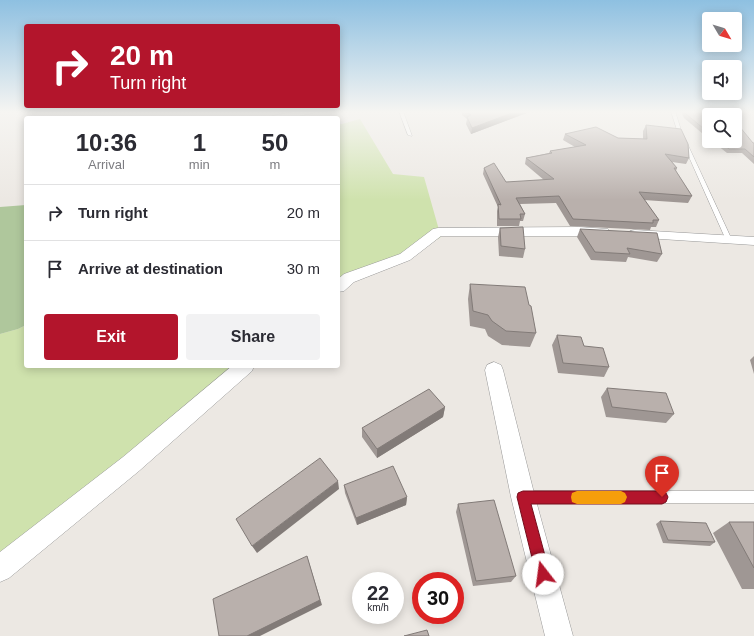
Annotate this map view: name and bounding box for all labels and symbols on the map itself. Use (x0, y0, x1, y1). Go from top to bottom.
north arrow (702, 12, 742, 52)
pin (645, 456, 679, 497)
position arrow (522, 553, 564, 595)
speed limit sign: 30 (412, 572, 464, 624)

